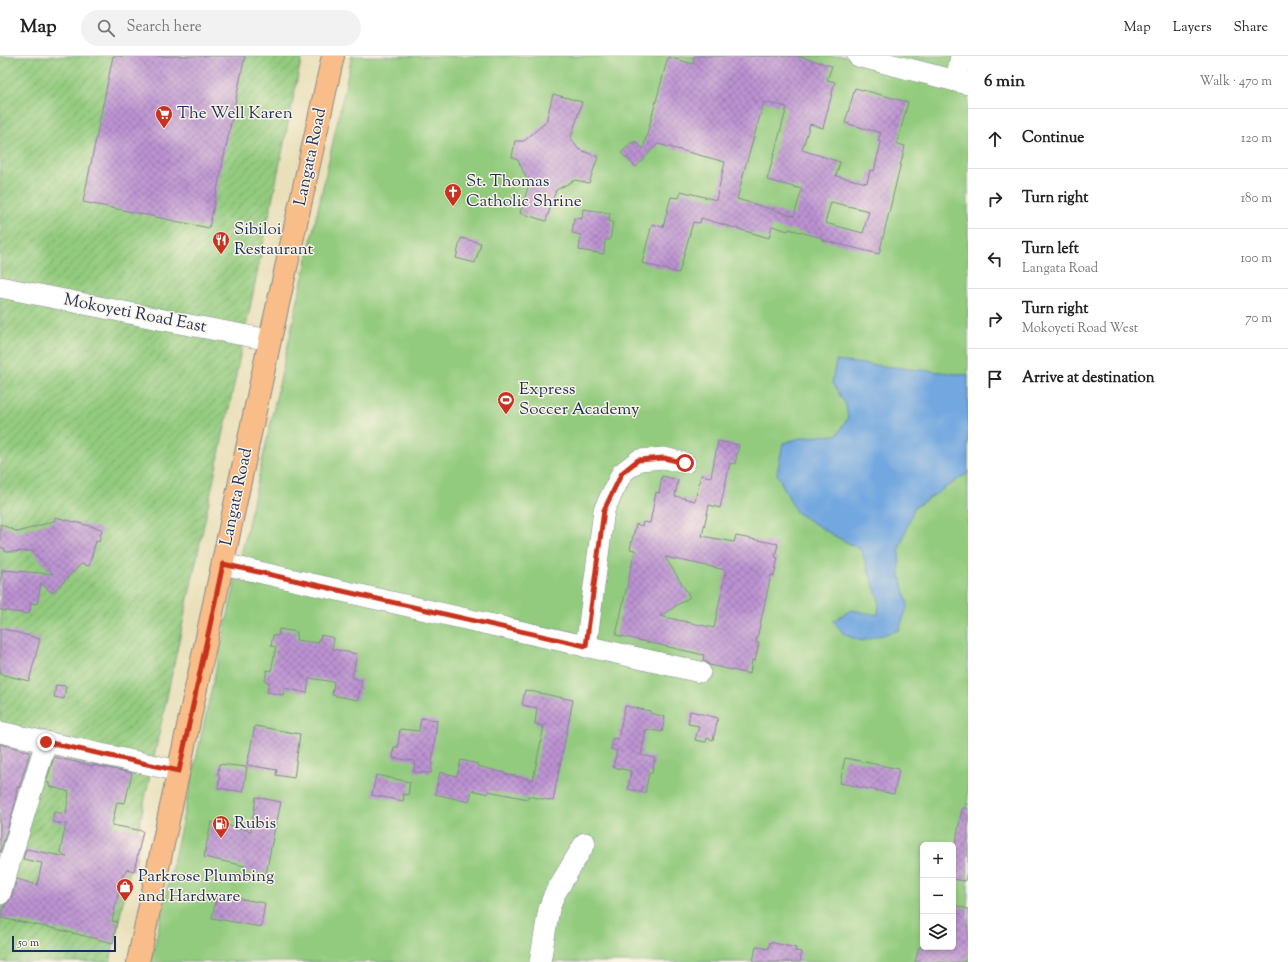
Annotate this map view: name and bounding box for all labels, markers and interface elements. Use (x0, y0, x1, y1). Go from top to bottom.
search box (81, 10, 361, 46)
text: Map (20, 14, 57, 41)
icon: search (95, 17, 117, 39)
text: Search here (127, 17, 202, 38)
text: Map (1124, 18, 1151, 38)
text: Layers (1173, 18, 1211, 38)
text: Share (1233, 18, 1268, 38)
text: 6 min (984, 70, 1025, 94)
text: Walk · 470 m (1199, 73, 1272, 91)
place label: The Well Karen (177, 102, 293, 126)
supermarket icon: The Well Karen (154, 104, 174, 129)
street label: Langata Road (289, 106, 333, 208)
icon: ahead (984, 128, 1006, 150)
text: Continue (1022, 128, 1084, 149)
text: 120 m (1241, 130, 1272, 148)
place label: St. Thomas Catholic Shrine (466, 170, 582, 214)
church icon: St. Thomas Catholic Shrine (443, 182, 463, 207)
icon: right (984, 188, 1006, 210)
text: Turn right (1022, 188, 1088, 209)
text: 180 m (1241, 190, 1272, 208)
place label: Sibiloi Restaurant (234, 218, 314, 262)
restaurant icon: Sibiloi Restaurant (211, 230, 231, 255)
text: Turn left (1022, 239, 1079, 260)
icon: left (984, 248, 1006, 270)
text: 100 m (1240, 250, 1272, 268)
text: Langata Road (1022, 260, 1098, 278)
street label: Mokoyeti Road East (62, 288, 209, 340)
text: Turn right (1022, 299, 1088, 320)
icon: right (984, 308, 1006, 330)
text: 70 m (1245, 310, 1272, 328)
text: Mokoyeti Road West (1022, 320, 1138, 338)
icon: arrive (984, 368, 1006, 390)
text: Arrive at destination (1022, 368, 1155, 389)
place label: Express Soccer Academy (519, 378, 640, 422)
sports icon: Express Soccer Academy (496, 390, 516, 415)
street label: Langata Road (215, 446, 259, 548)
route start (676, 454, 694, 472)
route end (37, 733, 55, 751)
place label: Rubis (234, 812, 276, 836)
fuel station icon: Rubis (211, 814, 231, 839)
map controls (920, 842, 956, 950)
button: + (920, 842, 956, 878)
place label: Parkrose Plumbing and Hardware (138, 865, 274, 909)
shop icon: Parkrose Plumbing and Hardware (115, 877, 135, 902)
button: − (920, 878, 956, 914)
button: layers (920, 914, 956, 950)
scale bar (12, 934, 116, 953)
text: 50 m (18, 935, 39, 951)

